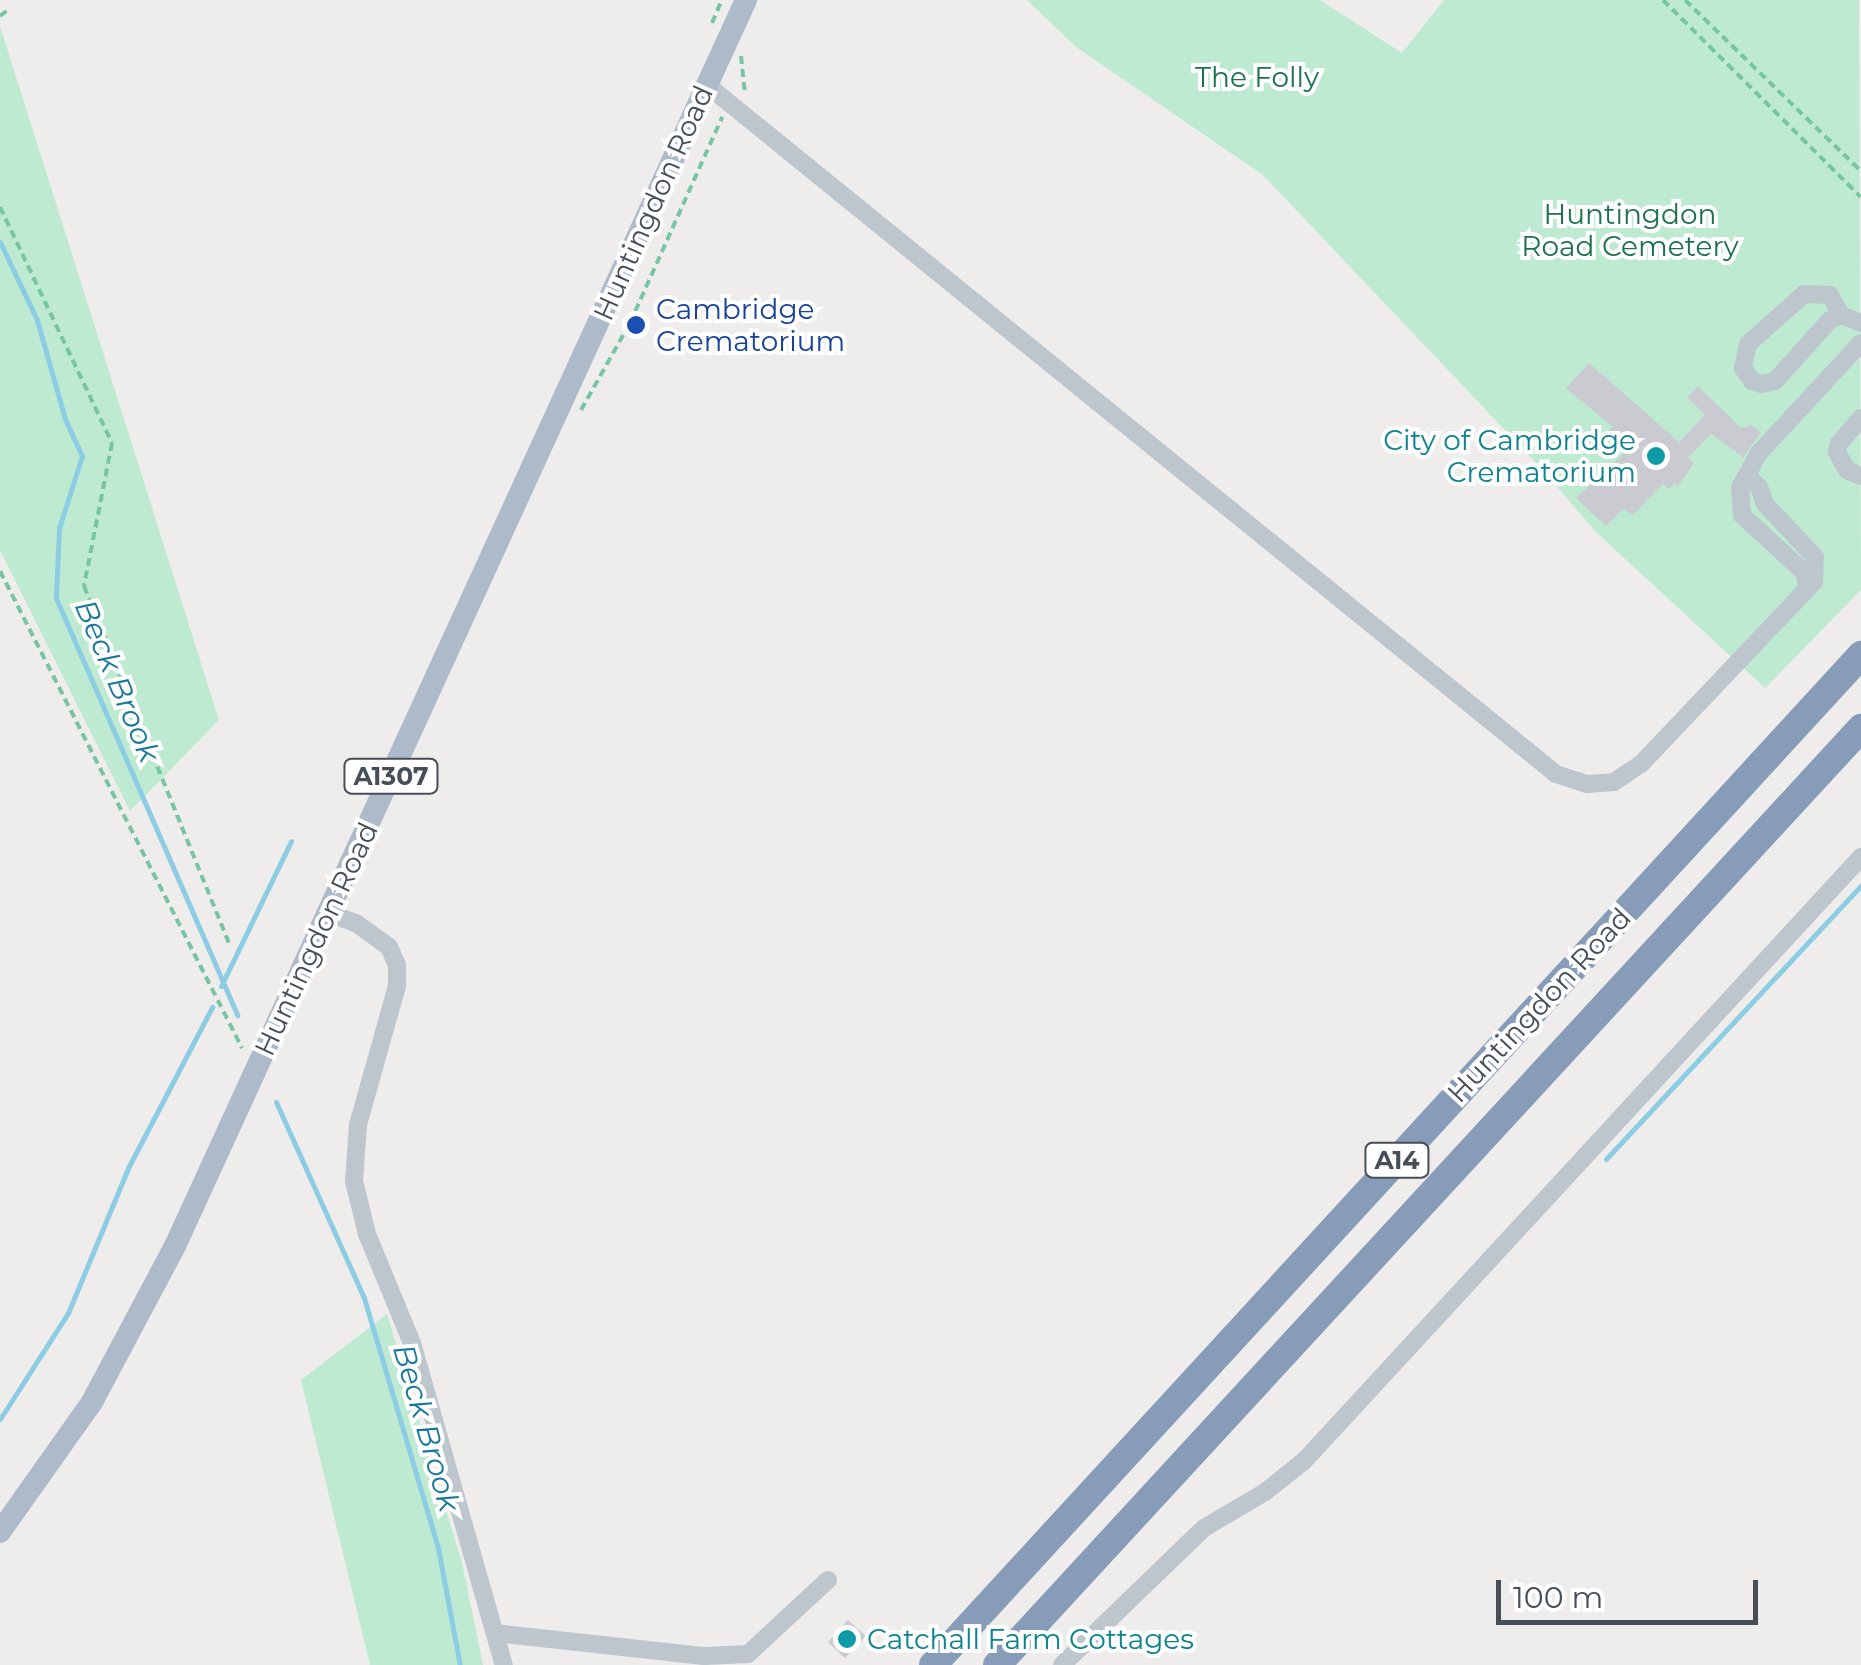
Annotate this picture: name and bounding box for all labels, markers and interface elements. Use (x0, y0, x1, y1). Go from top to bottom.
park label: The Folly (1195, 60, 1319, 94)
street label: Huntingdon Road (586, 80, 720, 326)
park label: Huntingdon Road Cemetery (1521, 197, 1739, 263)
place label: Cambridge Crematorium (656, 292, 845, 358)
marker: Cambridge Crematorium (625, 314, 647, 336)
place label: City of Cambridge Crematorium (1383, 423, 1636, 489)
marker: City of Cambridge Crematorium (1645, 445, 1667, 467)
water label: Beck Brook (67, 594, 167, 768)
road number: A1307 (341, 756, 441, 796)
street label: Huntingdon Road (247, 817, 385, 1061)
street label: Huntingdon Road (1440, 901, 1638, 1109)
road number: A14 (1362, 1140, 1432, 1180)
water label: Beck Brook (385, 1340, 467, 1516)
scale bar (1501, 1560, 1764, 1622)
text: 100 m (1513, 1579, 1603, 1616)
place label: Catchall Farm Cottages (867, 1622, 1194, 1656)
marker: Catchall Farm Cottages (836, 1628, 858, 1650)

